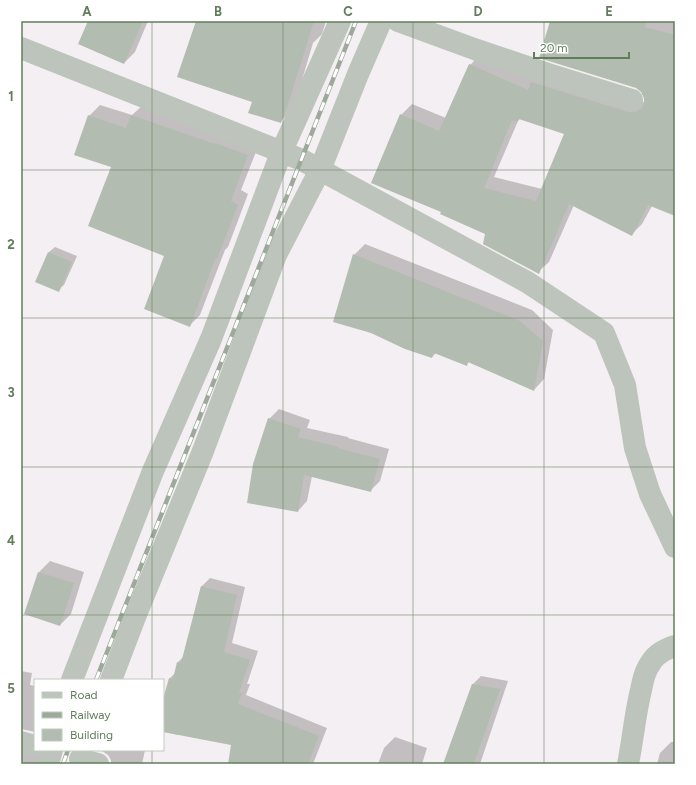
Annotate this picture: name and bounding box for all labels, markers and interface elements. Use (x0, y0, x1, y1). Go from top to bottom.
text: A (82, 4, 92, 19)
text: B (214, 4, 222, 19)
text: C (343, 4, 353, 19)
text: D (473, 4, 483, 19)
text: E (605, 4, 613, 19)
scale bar (534, 34, 629, 60)
text: 20 m (540, 41, 568, 55)
text: 1 (8, 89, 14, 104)
text: 2 (7, 237, 15, 252)
text: 3 (7, 385, 15, 400)
text: 4 (7, 533, 15, 548)
legend (34, 679, 164, 751)
text: 5 (7, 681, 15, 696)
text: Road (70, 688, 98, 702)
text: Railway (70, 708, 111, 722)
text: Building (70, 728, 113, 742)

